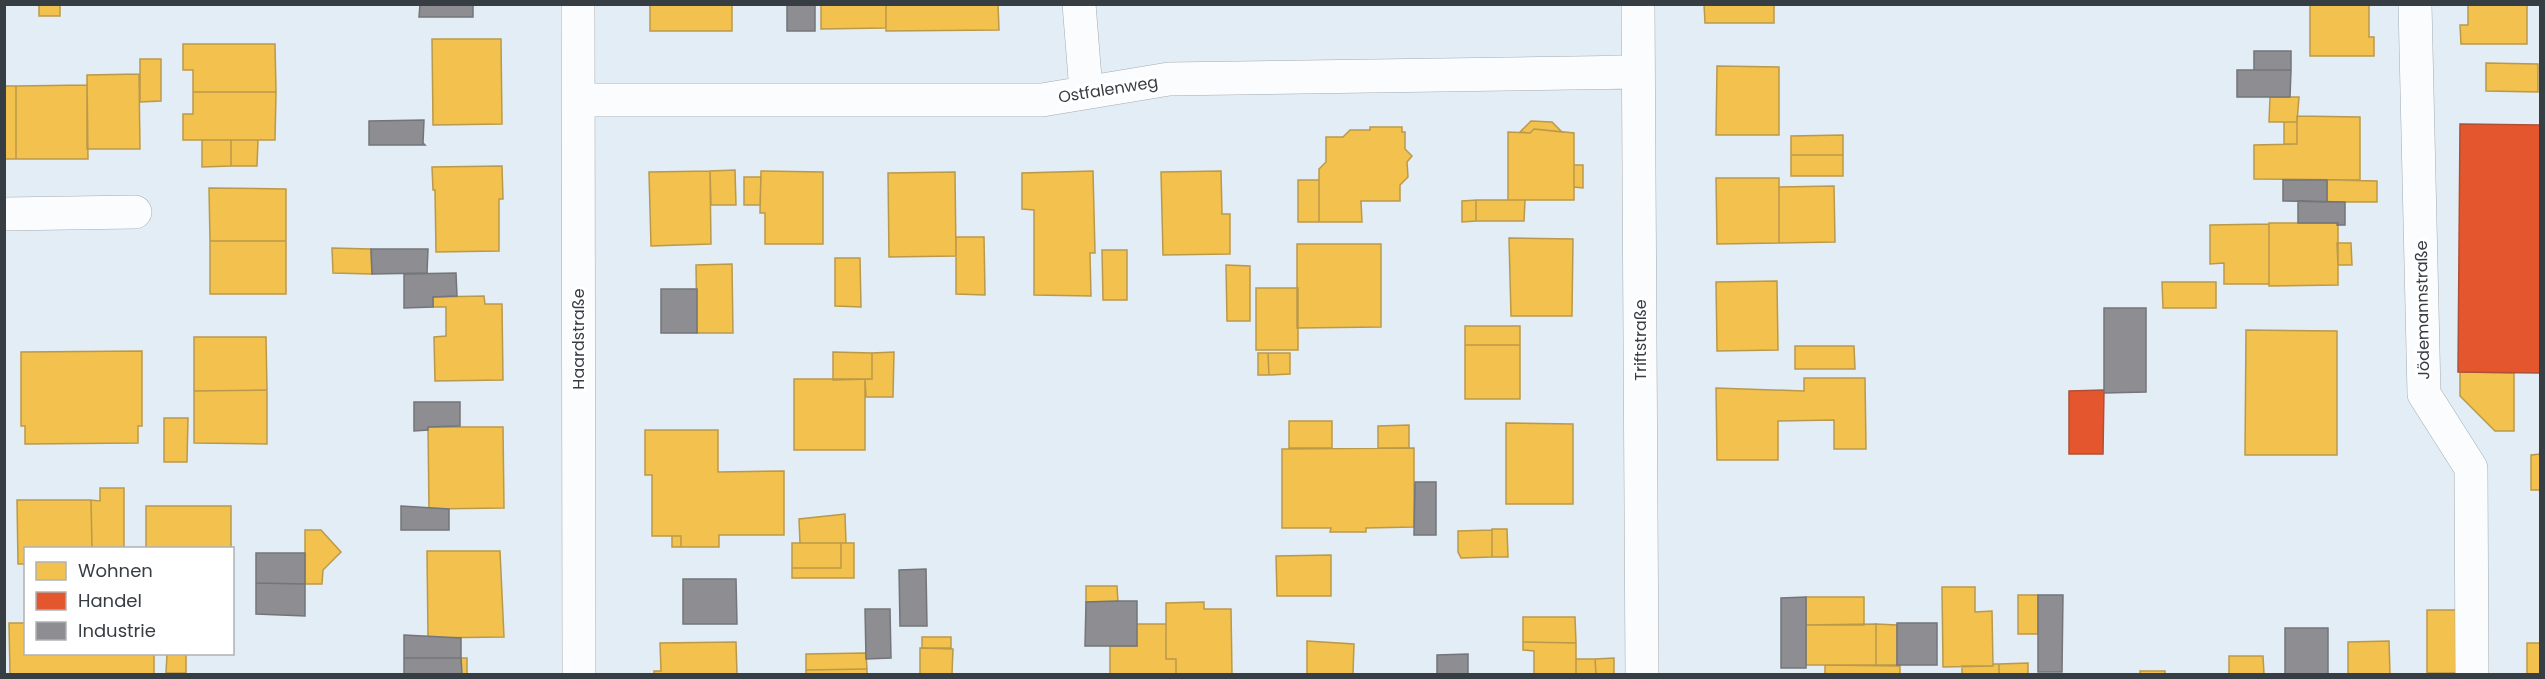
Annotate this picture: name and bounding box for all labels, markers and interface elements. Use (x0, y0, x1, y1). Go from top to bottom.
street label: Ostfalenweg (1057, 70, 1160, 109)
street label: Jödemannstraße (2410, 240, 2435, 380)
street label: Haardstraße (567, 288, 590, 390)
street label: Triftstraße (1629, 299, 1652, 381)
legend (24, 547, 234, 655)
text: Wohnen (78, 558, 153, 583)
text: Handel (78, 588, 142, 613)
text: Industrie (78, 618, 156, 643)

